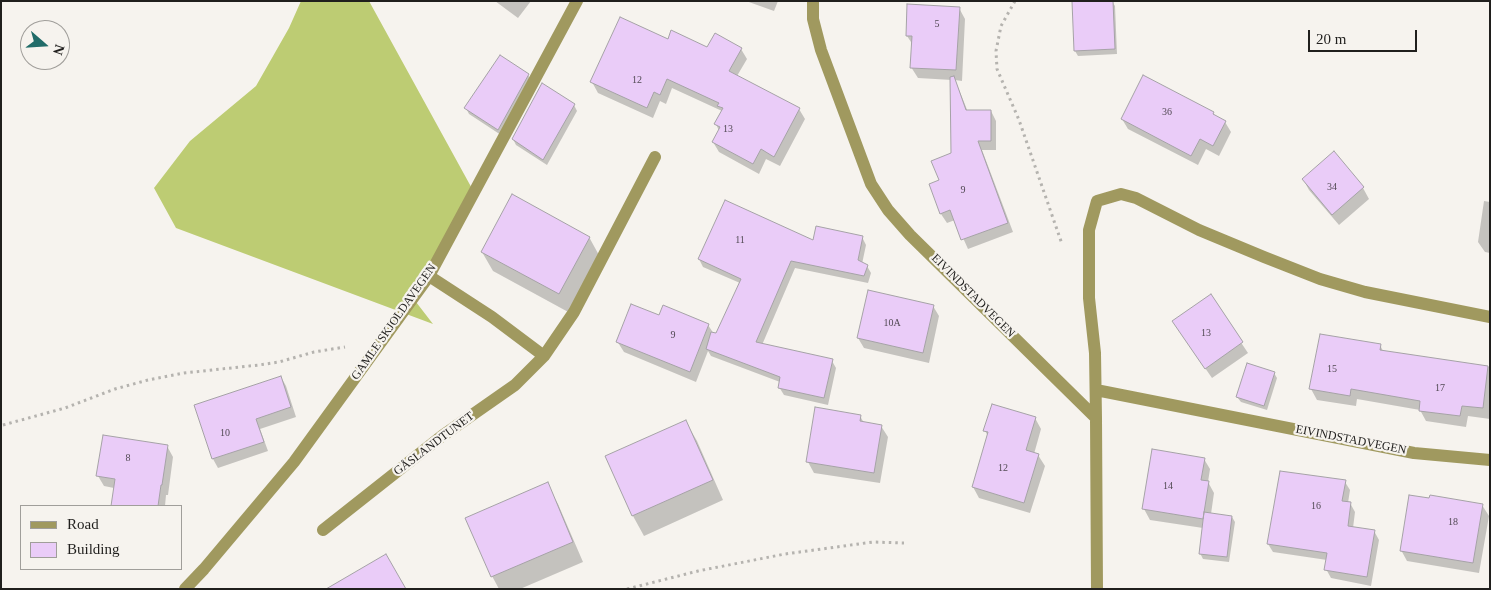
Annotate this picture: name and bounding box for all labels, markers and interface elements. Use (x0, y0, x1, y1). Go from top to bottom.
house number: 5 (934, 18, 940, 30)
north arrow (20, 20, 70, 70)
scale bar (1311, 20, 1420, 52)
text: 20 m (1316, 31, 1346, 47)
text: N (50, 42, 67, 57)
house number: 12 (632, 74, 642, 86)
house number: 36 (1162, 106, 1172, 118)
house number: 13 (723, 123, 733, 135)
house number: 34 (1327, 181, 1337, 193)
house number: 9 (960, 184, 966, 196)
house number: 11 (735, 234, 745, 246)
street label: EIVINDSTADVEGEN (928, 251, 1018, 341)
street label: GAMLE SKJOLDAVEGEN (348, 261, 440, 383)
house number: 10A (883, 317, 901, 329)
house number: 13 (1201, 327, 1211, 339)
house number: 9 (670, 329, 676, 341)
house number: 15 (1327, 363, 1337, 375)
house number: 17 (1435, 382, 1445, 394)
street label: GÅSLANDTUNET (391, 409, 477, 479)
street label: EIVINDSTADVEGEN (1294, 422, 1408, 458)
house number: 10 (220, 427, 230, 439)
house number: 8 (126, 452, 130, 464)
house number: 12 (998, 462, 1008, 474)
house number: 14 (1163, 480, 1173, 492)
house number: 16 (1311, 500, 1321, 512)
legend (20, 505, 182, 570)
text: Road (67, 516, 99, 532)
house number: 18 (1448, 516, 1458, 528)
text: Building (67, 541, 120, 557)

